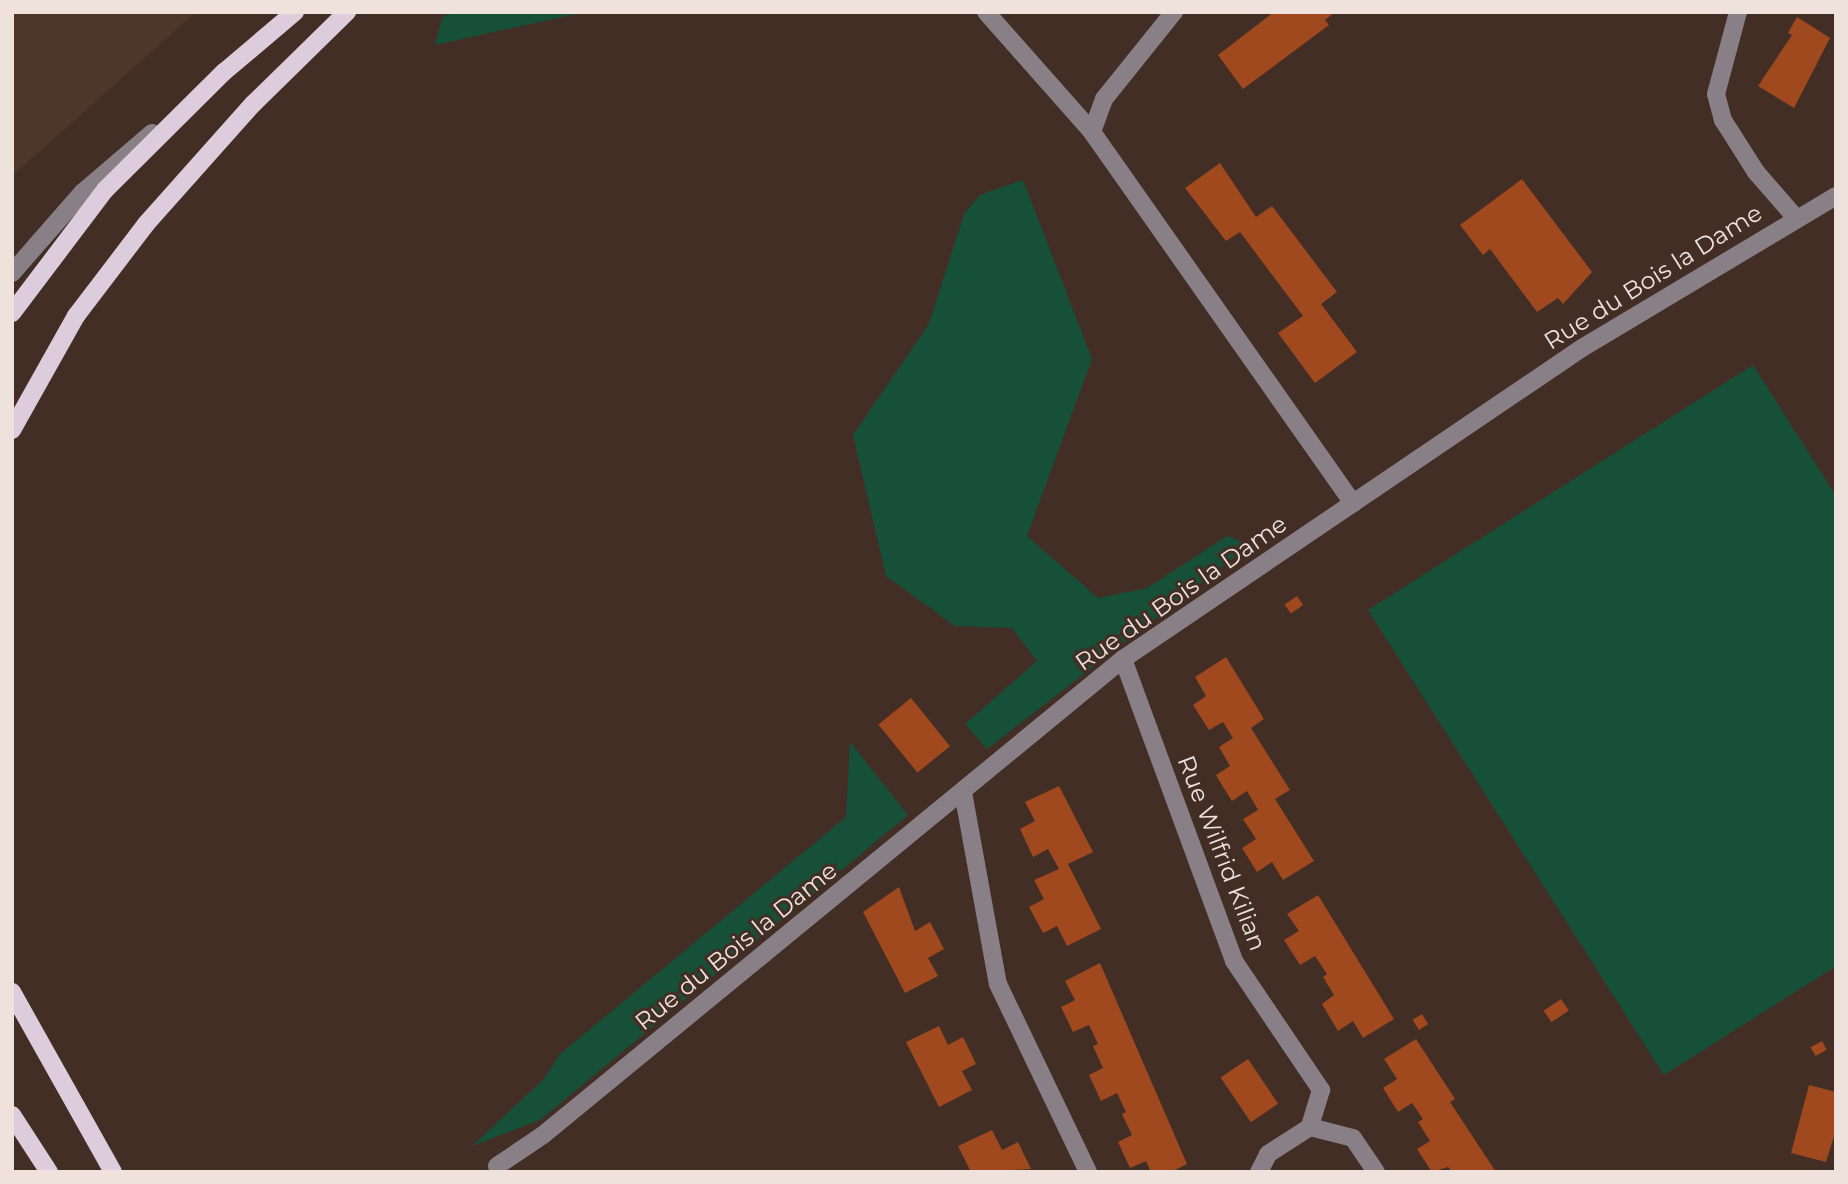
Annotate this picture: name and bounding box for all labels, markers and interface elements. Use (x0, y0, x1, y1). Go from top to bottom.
street label: Rue du Bois la Dame (1539, 198, 1767, 356)
street label: Rue du Bois la Dame (1070, 509, 1292, 677)
street label: Rue Wilfrid Kilian (1171, 751, 1273, 955)
street label: Rue du Bois la Dame (629, 856, 843, 1036)

